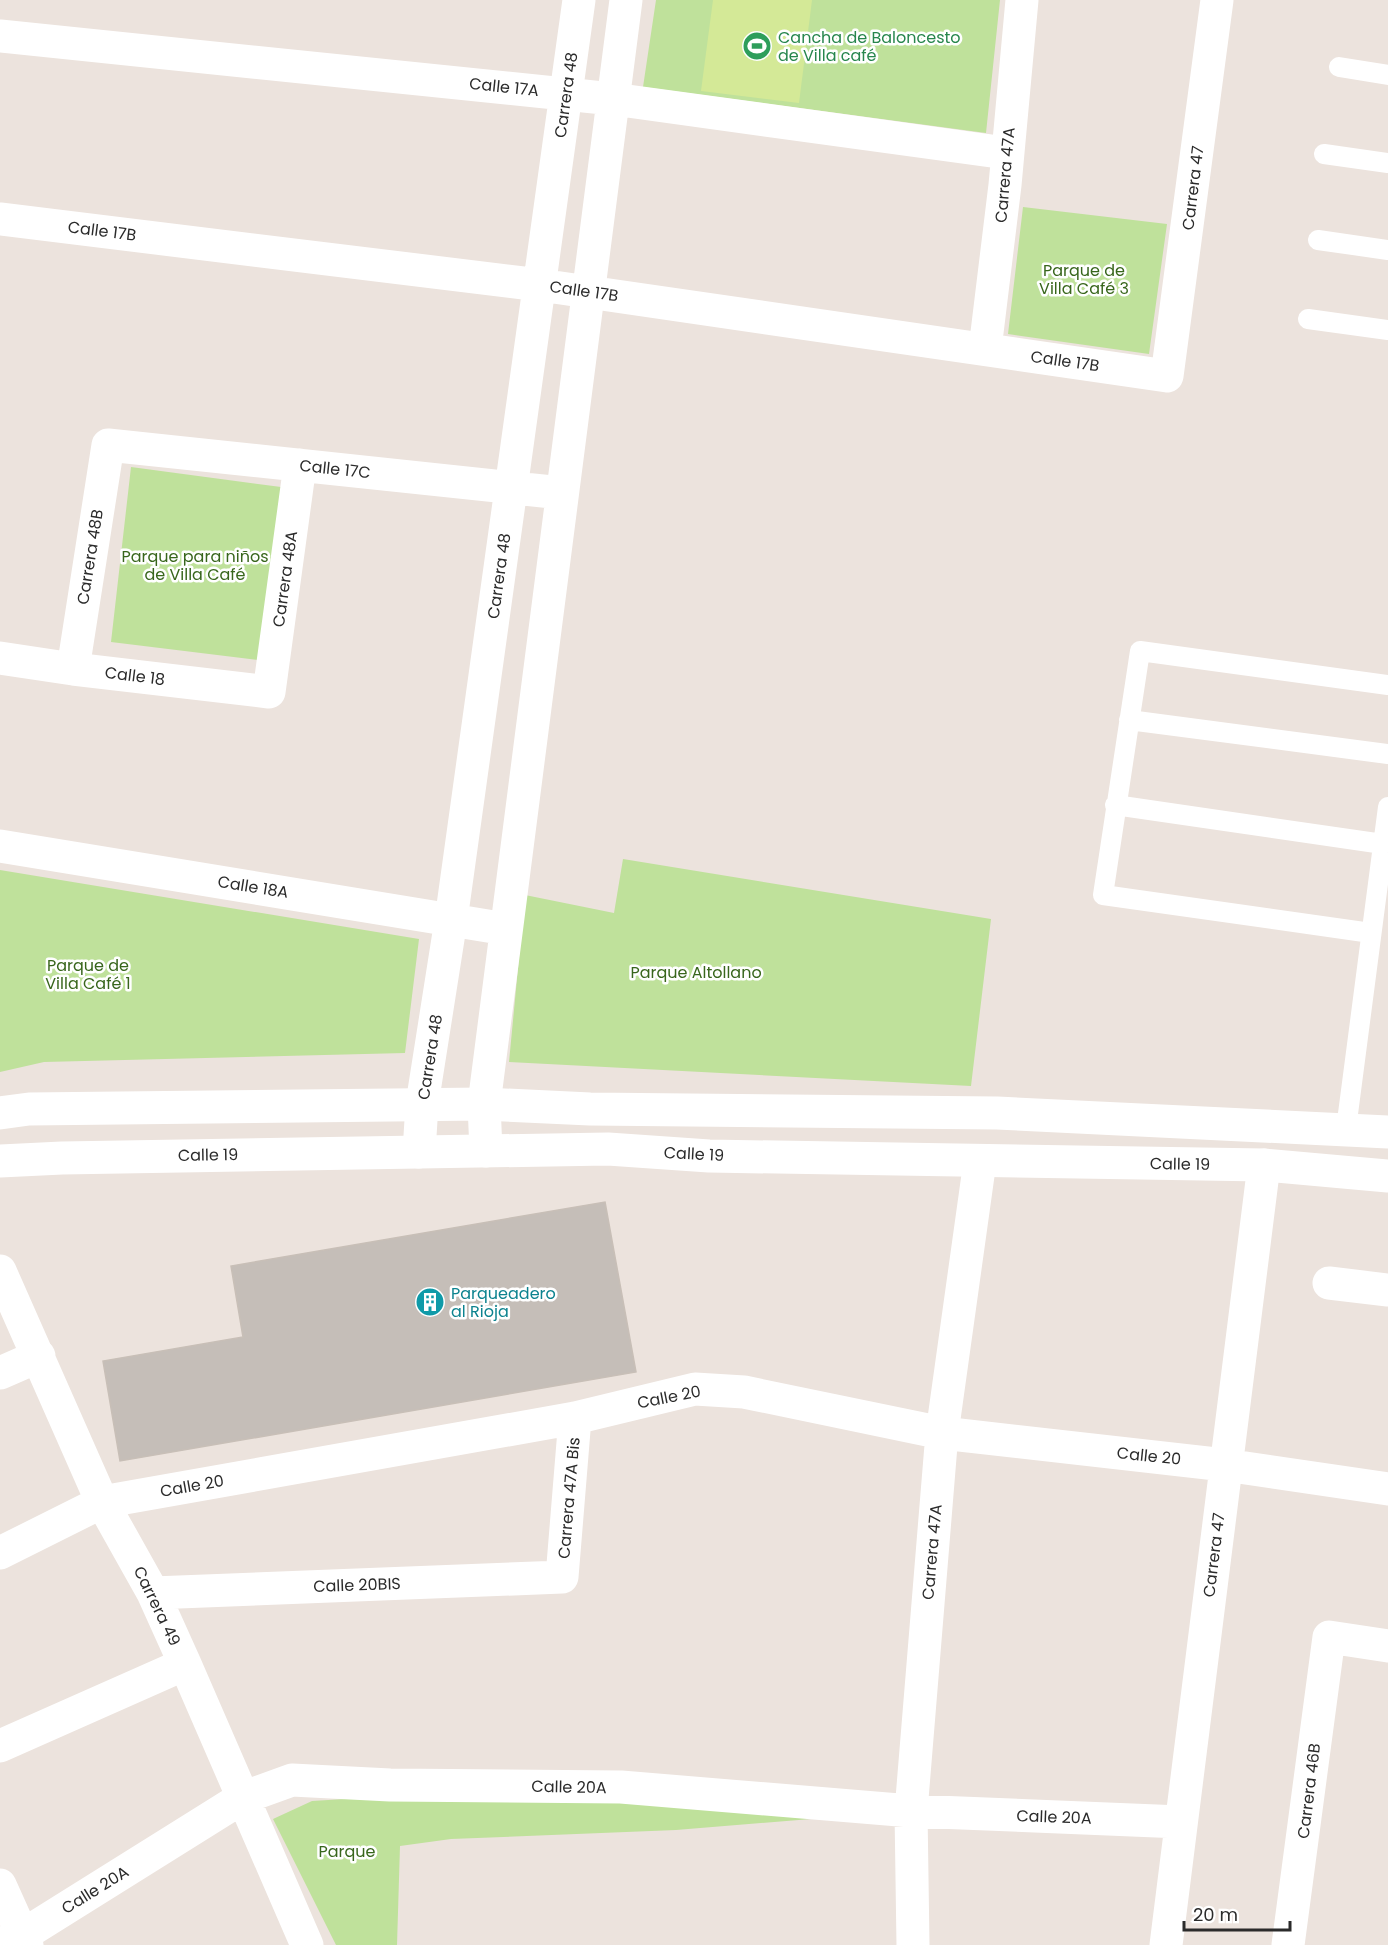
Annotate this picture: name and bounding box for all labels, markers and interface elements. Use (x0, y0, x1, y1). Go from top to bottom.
place label: Cancha de Baloncesto de Villa café (778, 26, 961, 67)
sports icon: Cancha de Baloncesto de Villa café (741, 30, 773, 62)
street label: Carrera 48 (549, 51, 583, 139)
street label: Calle 17A (468, 72, 540, 102)
street label: Carrera 47A (989, 126, 1021, 224)
street label: Carrera 47 (1176, 144, 1210, 232)
street label: Calle 17B (66, 215, 138, 247)
park label: Parque de Villa Café 3 (1039, 259, 1129, 300)
street label: Calle 17B (548, 275, 620, 307)
street label: Calle 17B (1029, 345, 1101, 377)
street label: Calle 17C (298, 454, 372, 484)
street label: Carrera 48B (71, 508, 109, 606)
street label: Carrera 48A (267, 529, 303, 629)
street label: Carrera 48 (482, 532, 516, 620)
park label: Parque para niños de Villa Café (122, 545, 269, 586)
street label: Calle 18 (104, 661, 166, 691)
street label: Calle 18A (216, 870, 290, 904)
park label: Parque de Villa Café 1 (45, 954, 131, 995)
park label: Parque Altollano (630, 961, 762, 984)
street label: Carrera 48 (412, 1013, 448, 1101)
street label: Calle 19 (663, 1141, 725, 1167)
street label: Calle 19 (178, 1143, 238, 1167)
street label: Calle 19 (1150, 1152, 1210, 1176)
place label: Parqueadero al Rioja (451, 1282, 556, 1323)
building icon: Parqueadero al Rioja (414, 1286, 446, 1318)
street label: Calle 20 (635, 1380, 703, 1414)
street label: Carrera 47A Bis (552, 1436, 586, 1560)
street label: Calle 20 (1116, 1441, 1182, 1471)
street label: Calle 20 (158, 1469, 226, 1503)
street label: Carrera 47A (916, 1503, 948, 1601)
street label: Carrera 47 (1197, 1511, 1231, 1599)
street label: Carrera 49 (128, 1562, 186, 1650)
street label: Calle 20BIS (313, 1572, 401, 1598)
street label: Carrera 46B (1292, 1742, 1326, 1840)
street label: Calle 20A (531, 1775, 607, 1799)
street label: Calle 20A (1016, 1804, 1092, 1830)
park label: Parque (318, 1840, 376, 1863)
street label: Calle 20A (57, 1860, 133, 1920)
scale bar (1184, 1894, 1290, 1932)
text: 20 m (1193, 1902, 1238, 1927)

